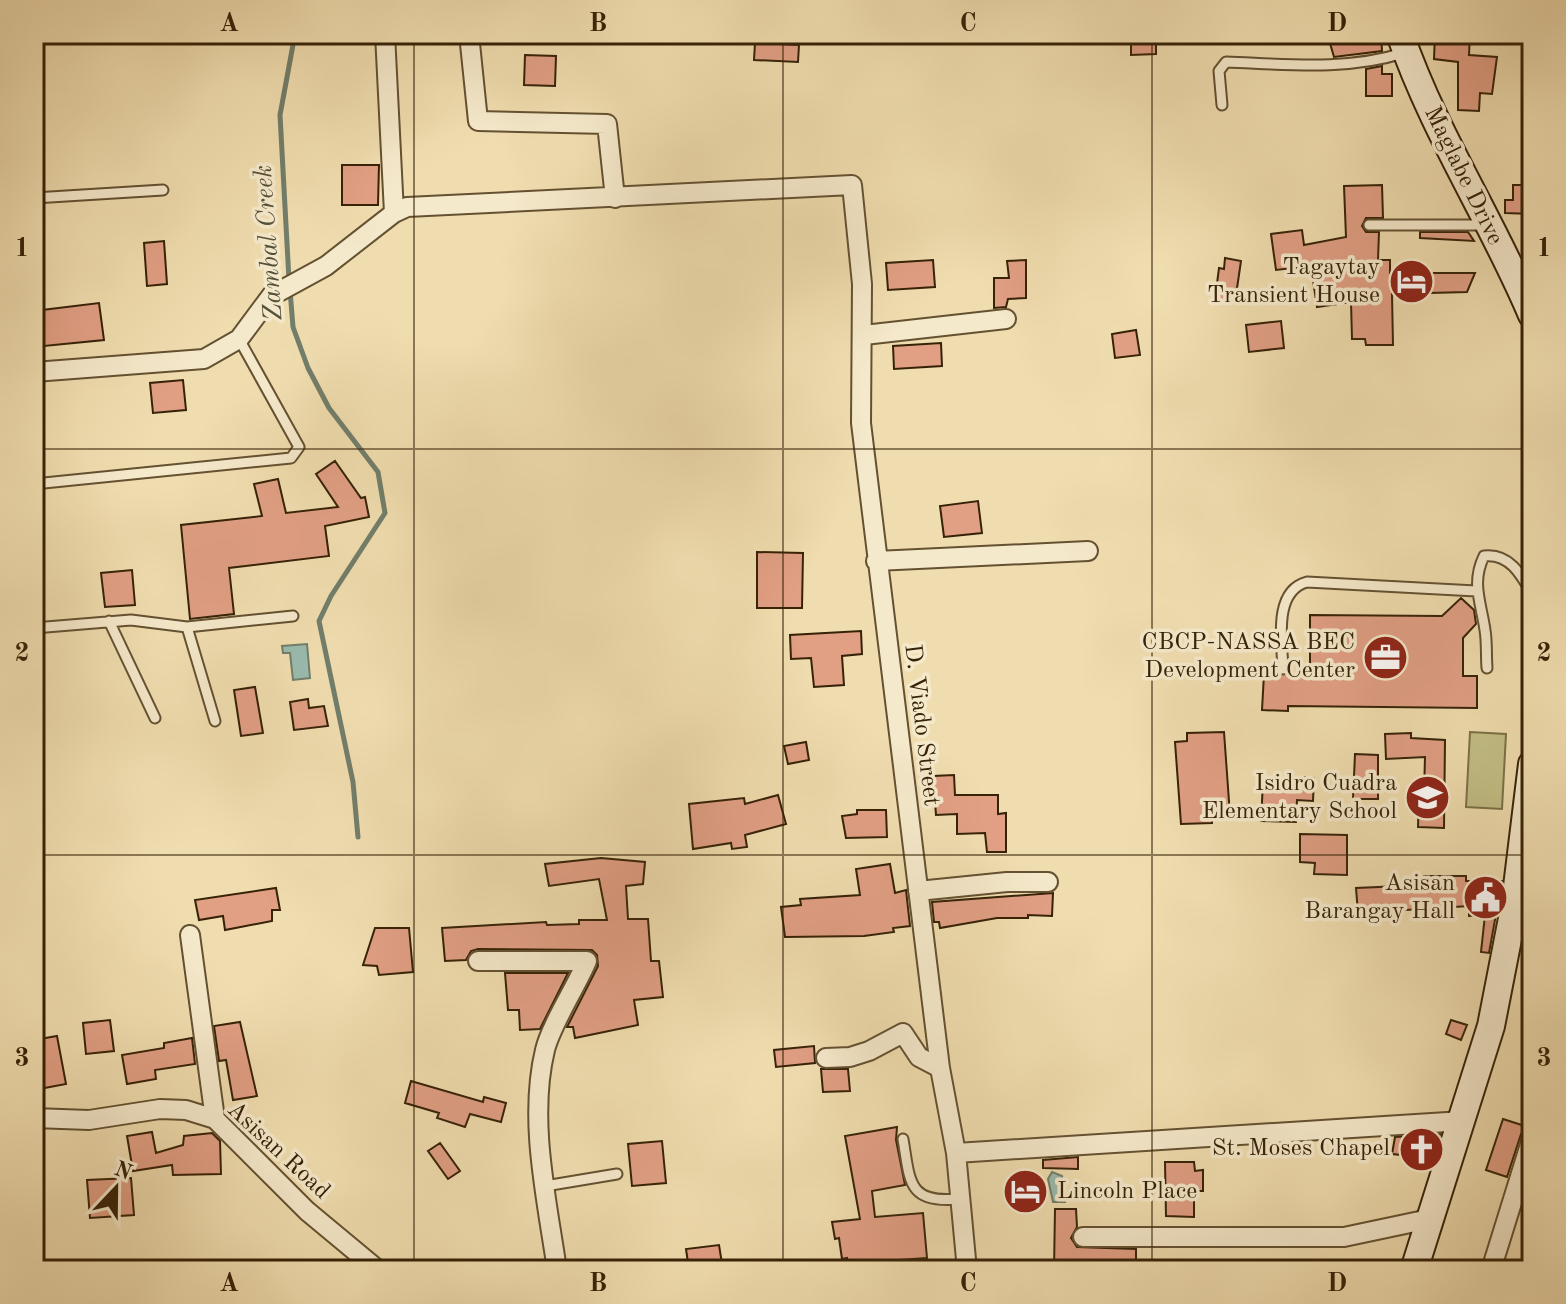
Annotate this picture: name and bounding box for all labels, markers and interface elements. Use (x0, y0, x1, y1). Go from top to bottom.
text: A (219, 11, 239, 37)
text: B (589, 11, 607, 37)
text: C (959, 11, 977, 37)
text: D (1327, 11, 1347, 37)
street label: Maglabe Drive (1419, 103, 1507, 249)
water label: Zambal Creek (251, 164, 287, 322)
text: 1 (14, 236, 30, 262)
text: 1 (1536, 236, 1552, 262)
place label: Tagaytay Transient House (1207, 256, 1380, 308)
hotel icon: Tagaytay Transient House (1387, 258, 1435, 306)
place label: CBCP-NASSA BEC Development Center (1142, 631, 1355, 683)
office icon: CBCP-NASSA BEC Development Center (1362, 633, 1410, 681)
text: 2 (14, 641, 30, 667)
text: 2 (1536, 641, 1552, 667)
street label: D. Viado Street (899, 643, 943, 807)
place label: Isidro Cuadra Elementary School (1202, 772, 1397, 824)
school or university icon: Isidro Cuadra Elementary School (1404, 774, 1452, 822)
place label: Asisan Barangay Hall (1304, 872, 1455, 924)
public building icon: Asisan Barangay Hall (1462, 874, 1510, 922)
text: 3 (14, 1046, 30, 1072)
text: 3 (1536, 1046, 1552, 1072)
street label: Asisan Road (222, 1098, 334, 1204)
church icon: St. Moses Chapel (1397, 1125, 1445, 1173)
place label: St. Moses Chapel (1212, 1137, 1390, 1161)
north arrow (76, 1148, 156, 1228)
text: N (111, 1158, 135, 1185)
hotel icon: Lincoln Place (1002, 1168, 1050, 1216)
place label: Lincoln Place (1057, 1180, 1197, 1204)
text: A (219, 1271, 239, 1297)
text: B (589, 1271, 607, 1297)
text: C (959, 1271, 977, 1297)
text: D (1327, 1271, 1347, 1297)

